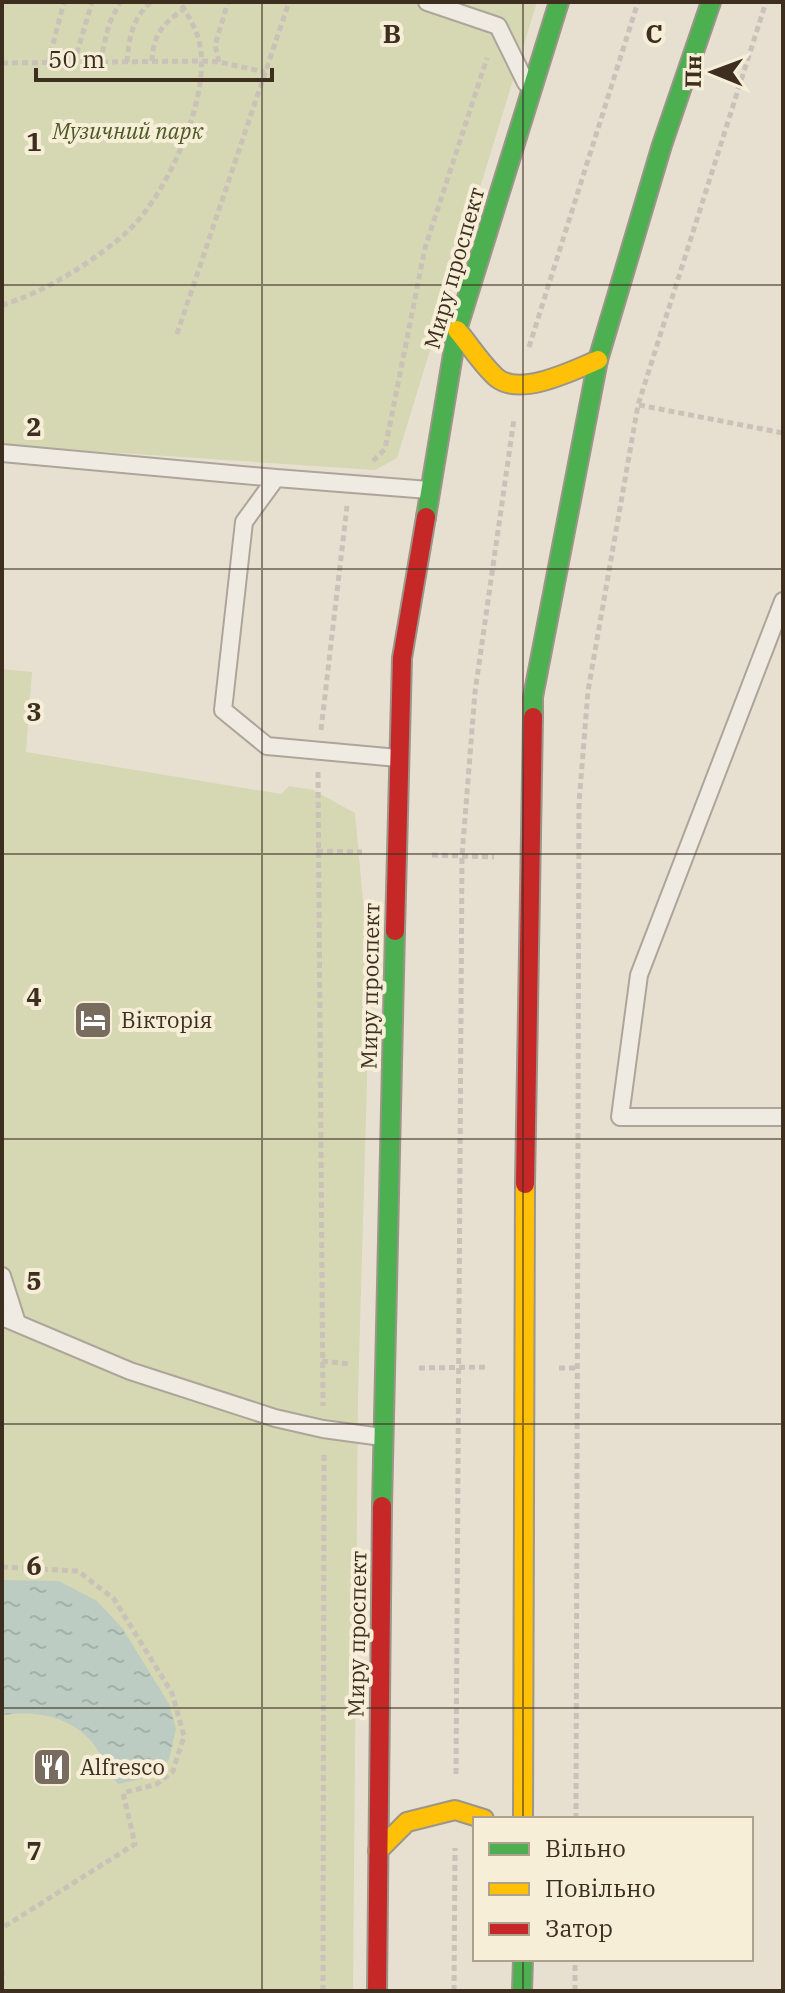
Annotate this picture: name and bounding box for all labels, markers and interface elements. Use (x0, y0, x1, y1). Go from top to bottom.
text: B (383, 16, 401, 50)
text: C (645, 16, 663, 50)
scale bar (36, 32, 272, 82)
north arrow (673, 32, 753, 112)
text: 50 m (48, 43, 105, 75)
text: Пн (678, 55, 707, 88)
park label: Музичний парк (51, 116, 204, 145)
text: 1 (26, 124, 42, 158)
street label: Миру проспект (417, 184, 490, 352)
text: 2 (26, 409, 42, 443)
text: 3 (26, 694, 42, 728)
street label: Миру проспект (354, 902, 385, 1070)
text: 4 (26, 979, 42, 1013)
hotel icon: Вікторія (72, 999, 114, 1041)
place label: Вікторія (121, 1005, 213, 1034)
text: 5 (26, 1263, 42, 1297)
text: 6 (26, 1548, 42, 1582)
street label: Миру проспект (341, 1550, 372, 1718)
restaurant icon: Alfresco (31, 1746, 73, 1788)
place label: Alfresco (80, 1752, 165, 1781)
legend (473, 1817, 753, 1961)
text: Вільно (545, 1832, 626, 1864)
text: 7 (26, 1833, 42, 1867)
text: Повільно (545, 1872, 655, 1904)
text: Затор (545, 1912, 613, 1944)

